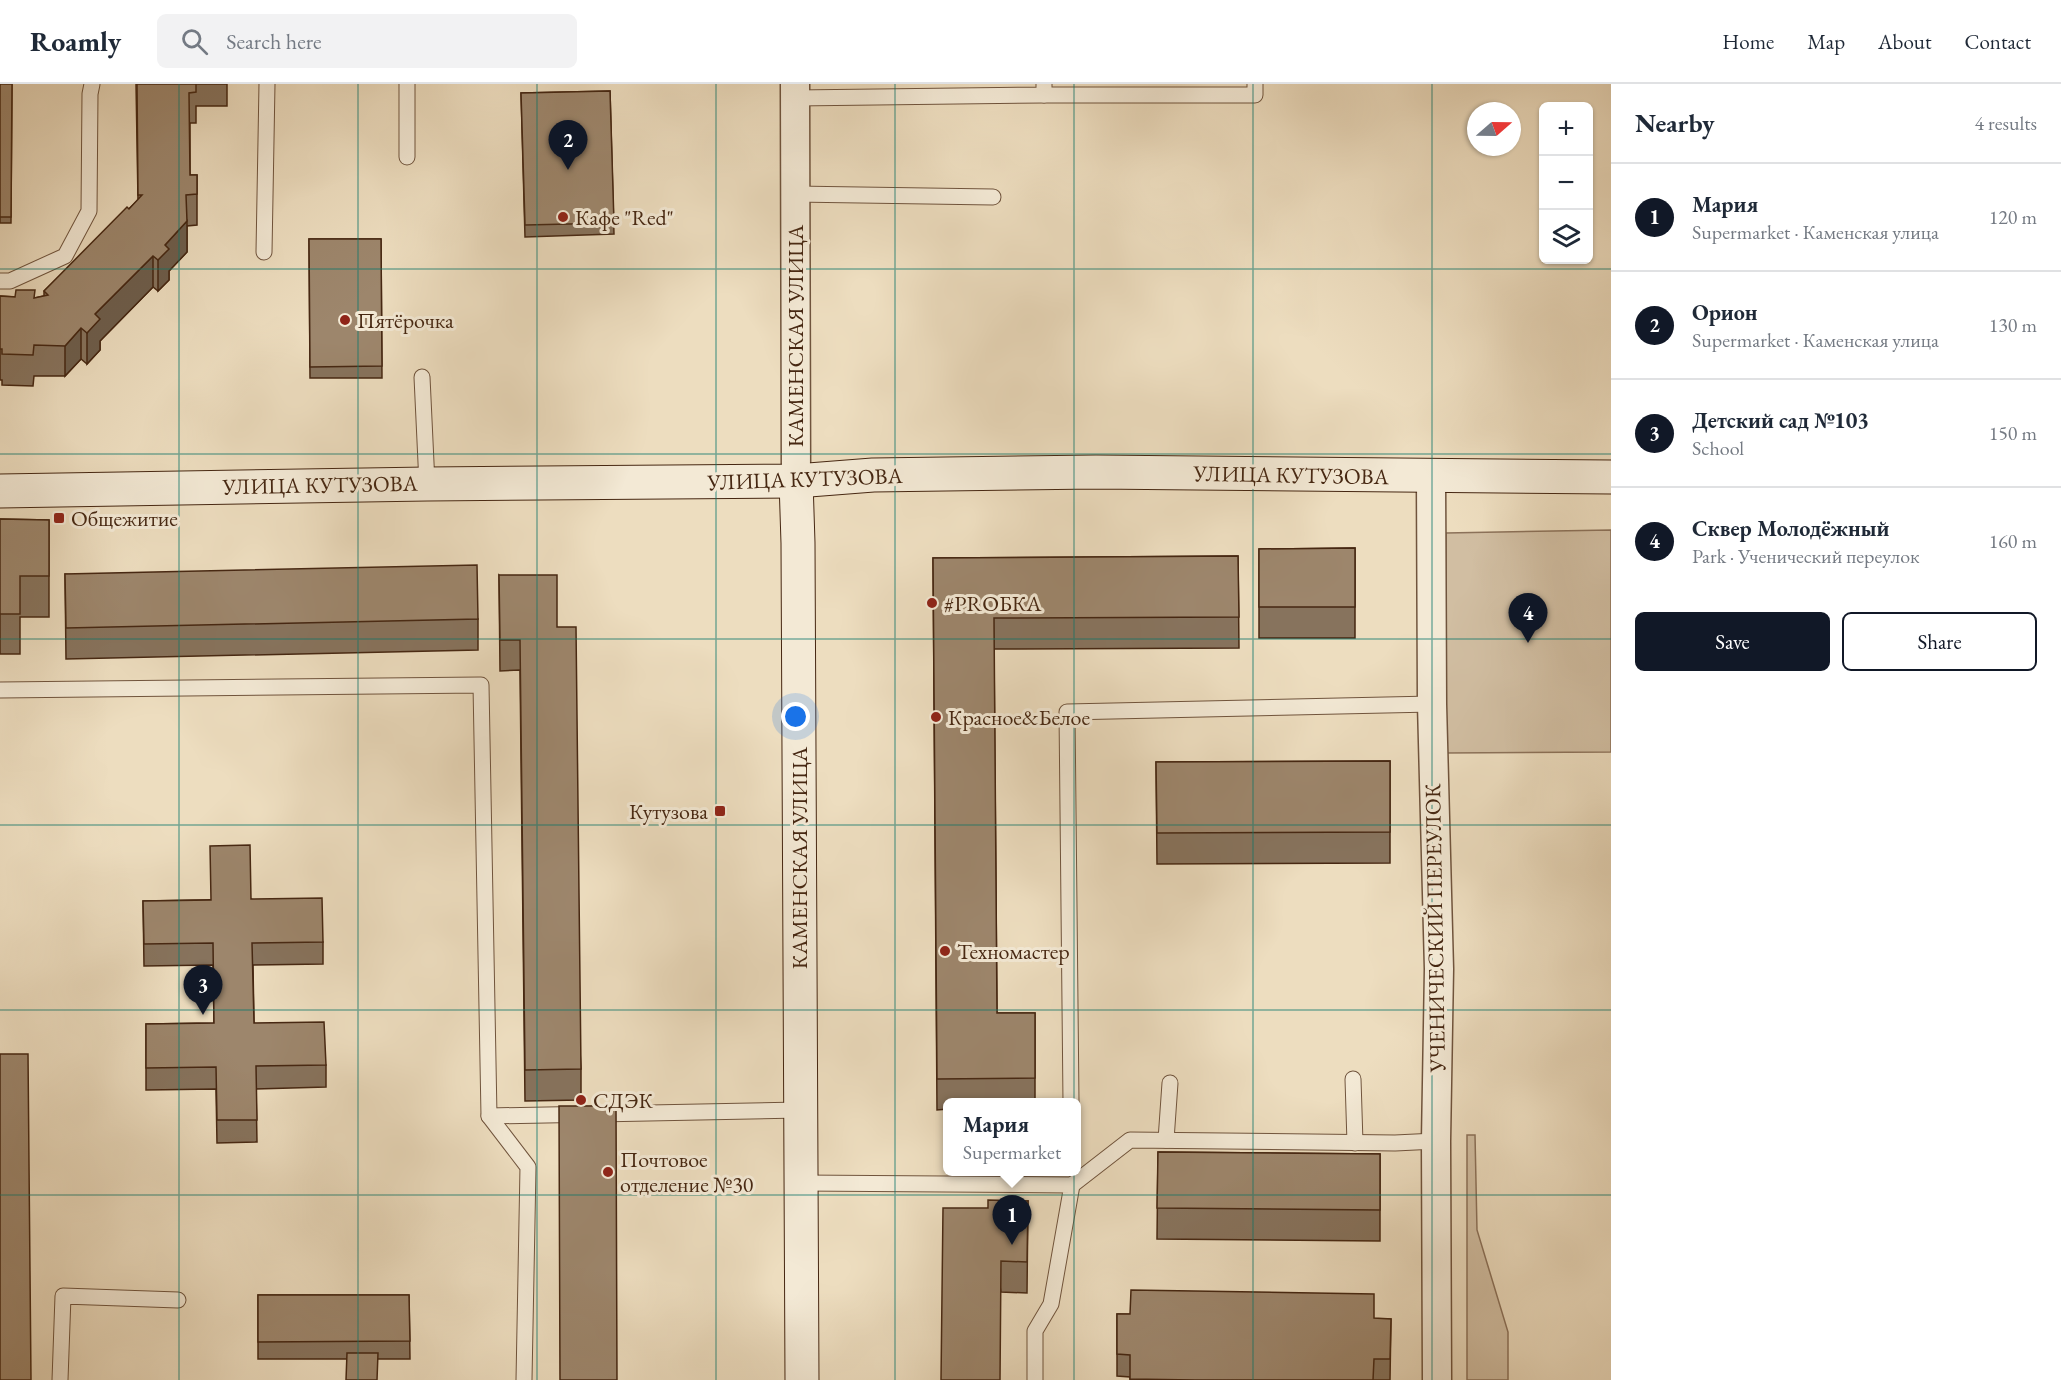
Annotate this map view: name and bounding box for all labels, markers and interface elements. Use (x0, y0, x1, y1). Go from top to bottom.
search box (157, 14, 577, 68)
text: Roamly (30, 23, 121, 59)
icon: search (178, 25, 211, 58)
text: Search here (226, 27, 322, 56)
text: Home (1722, 28, 1774, 55)
text: Map (1807, 28, 1845, 55)
text: About (1878, 28, 1931, 55)
text: Contact (1964, 28, 2031, 55)
north arrow (1467, 102, 1521, 156)
map controls (1539, 102, 1593, 264)
button: + (1539, 102, 1593, 156)
text: Nearby (1635, 106, 1715, 140)
text: 4 results (1974, 110, 2037, 136)
pin: 2 (548, 120, 588, 170)
button: − (1539, 156, 1593, 210)
text: Мария (1692, 190, 1758, 219)
place label: Кафе "Red" (575, 203, 674, 232)
text: 1 (1649, 204, 1660, 230)
text: 120 m (1989, 204, 2037, 230)
marker: Кафе "Red" (556, 210, 570, 224)
button: layers (1539, 210, 1593, 264)
text: Supermarket · Каменская улица (1692, 219, 1939, 245)
street label: КАМЕНСКАЯ УЛИЦА (781, 224, 810, 447)
text: Орион (1692, 298, 1758, 327)
place label: Пятёрочка (357, 306, 454, 335)
text: 2 (1649, 312, 1660, 338)
text: 130 m (1989, 312, 2037, 338)
marker: Пятёрочка (338, 313, 352, 327)
text: Supermarket · Каменская улица (1692, 327, 1939, 353)
text: Детский сад №103 (1692, 406, 1869, 435)
text: 3 (1649, 420, 1660, 446)
text: 150 m (1989, 420, 2037, 446)
text: School (1692, 435, 1744, 461)
street label: УЛИЦА КУТУЗОВА (1192, 459, 1390, 491)
street label: УЛИЦА КУТУЗОВА (706, 461, 904, 497)
street label: УЛИЦА КУТУЗОВА (221, 469, 419, 501)
place label: Общежитие (71, 504, 178, 533)
marker: Общежитие (52, 511, 66, 525)
text: Сквер Молодёжный (1692, 514, 1890, 543)
text: 4 (1649, 528, 1660, 554)
text: 160 m (1989, 528, 2037, 554)
text: Park · Ученический переулок (1692, 543, 1920, 569)
place label: #PROБКА (944, 589, 1042, 618)
pin: 4 (1508, 594, 1547, 643)
marker: #PROБКА (925, 596, 939, 610)
button: Save (1635, 612, 1830, 671)
button: Share (1842, 612, 2037, 671)
your location (781, 702, 810, 731)
place label: Красное&Белое (948, 703, 1090, 732)
marker: Красное&Белое (929, 710, 943, 724)
street label: КАМЕНСКАЯ УЛИЦА (785, 746, 814, 969)
street label: УЧЕНИЧЕСКИЙ ПЕРЕУЛОК (1418, 783, 1452, 1074)
place label: Кутузова (629, 797, 708, 826)
marker: Кутузова (713, 804, 727, 818)
place label: Техномастер (957, 937, 1070, 966)
marker: Техномастер (938, 944, 952, 958)
pin: 3 (184, 966, 222, 1015)
place label: СДЭК (593, 1086, 653, 1115)
marker: СДЭК (574, 1093, 588, 1107)
popup (943, 1098, 1081, 1176)
text: Мария (963, 1110, 1029, 1139)
text: Supermarket (963, 1139, 1061, 1165)
place label: Почтовое отделение №30 (620, 1145, 754, 1199)
marker: Почтовое отделение №30 (601, 1165, 615, 1179)
pin: 1 (992, 1196, 1032, 1245)

